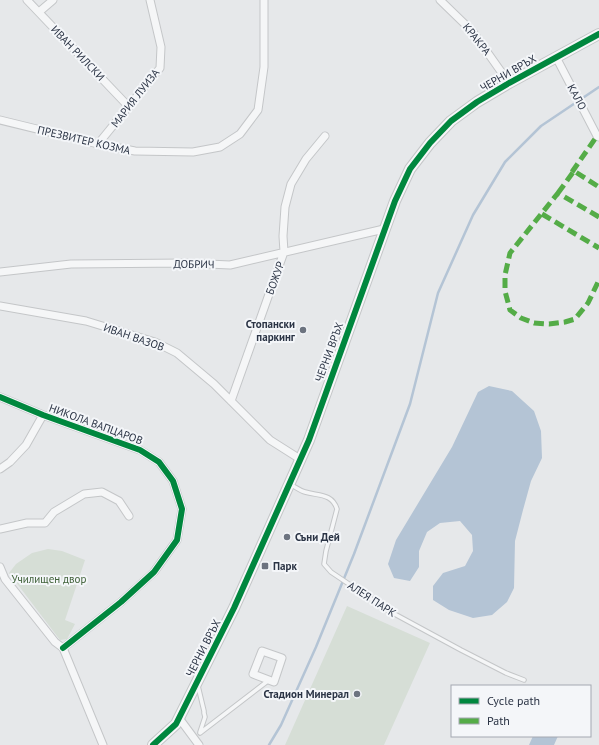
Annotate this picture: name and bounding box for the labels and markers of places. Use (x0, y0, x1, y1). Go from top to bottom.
place label: Стопански паркинг (246, 317, 296, 344)
marker: Стопански паркинг (298, 325, 308, 335)
place label: Съни Дей (295, 530, 340, 544)
marker: Съни Дей (282, 532, 292, 542)
place label: Парк (273, 559, 297, 573)
marker: Парк (260, 561, 270, 571)
place label: Стадион Минерал (263, 687, 349, 701)
marker: Стадион Минерал (352, 689, 362, 699)

